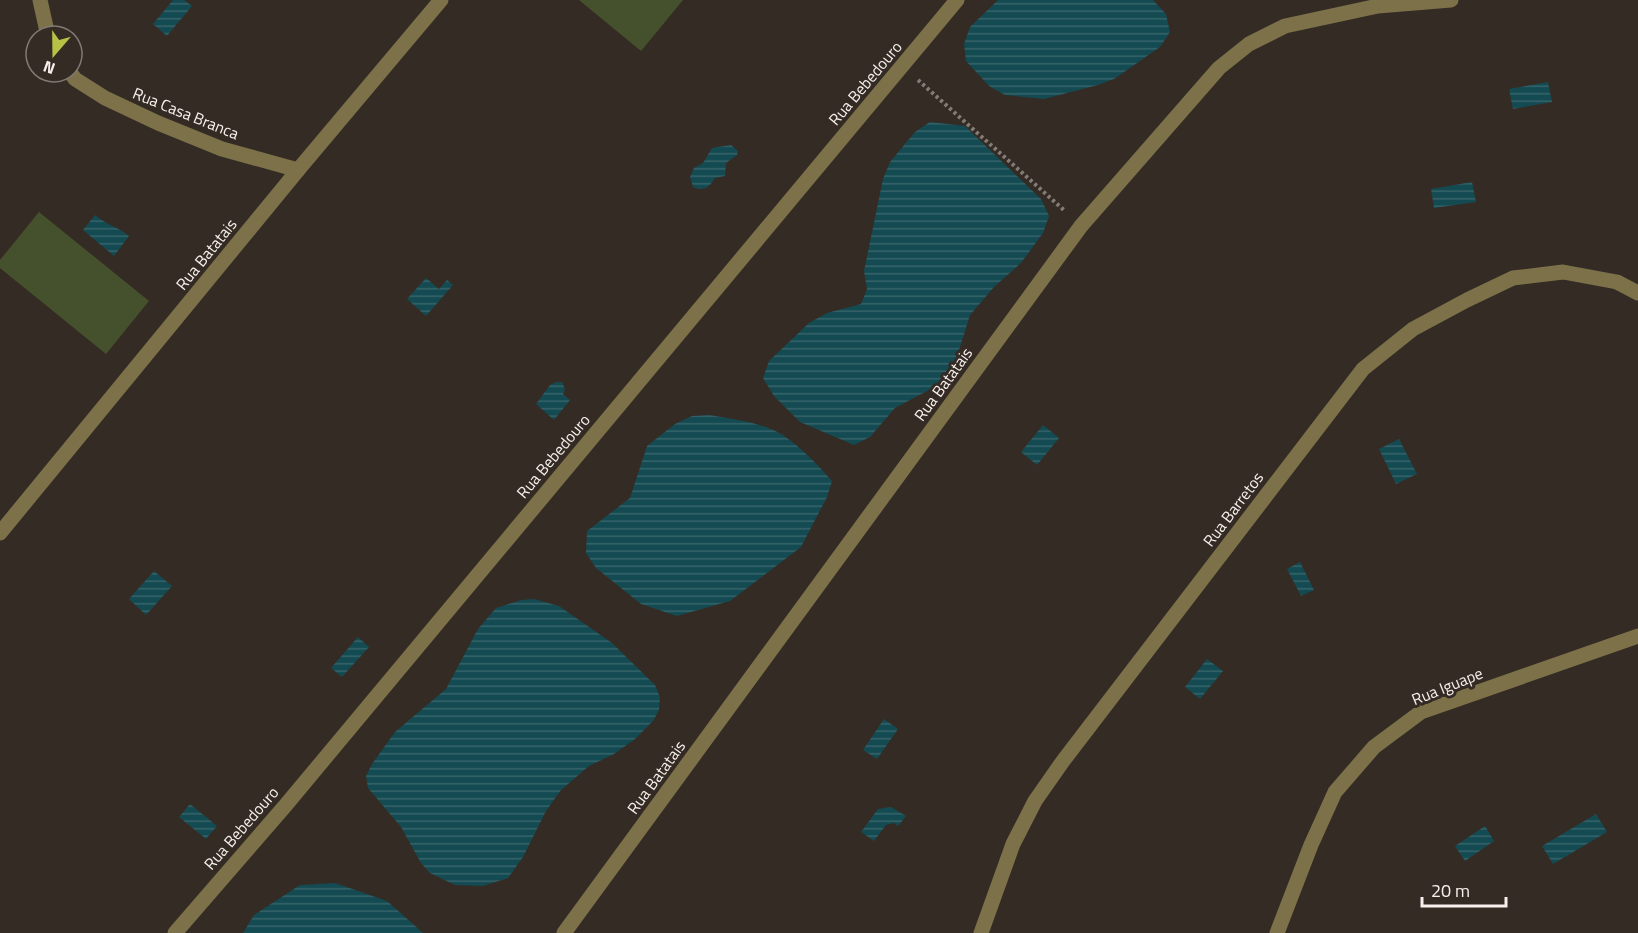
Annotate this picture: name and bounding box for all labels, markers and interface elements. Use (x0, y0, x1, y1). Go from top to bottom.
north arrow (24, 24, 84, 84)
street label: Rua Bebedouro (823, 36, 907, 130)
text: N (40, 55, 58, 81)
street label: Rua Casa Branca (129, 81, 243, 145)
street label: Rua Batatais (170, 213, 242, 295)
street label: Rua Batatais (908, 342, 978, 426)
street label: Rua Bebedouro (511, 409, 595, 503)
street label: Rua Barretos (1197, 467, 1269, 551)
street label: Rua Iguape (1408, 661, 1486, 711)
street label: Rua Batatais (621, 735, 691, 819)
street label: Rua Bebedouro (198, 781, 284, 875)
scale bar (1422, 870, 1506, 908)
text: 20 m (1431, 877, 1470, 904)

